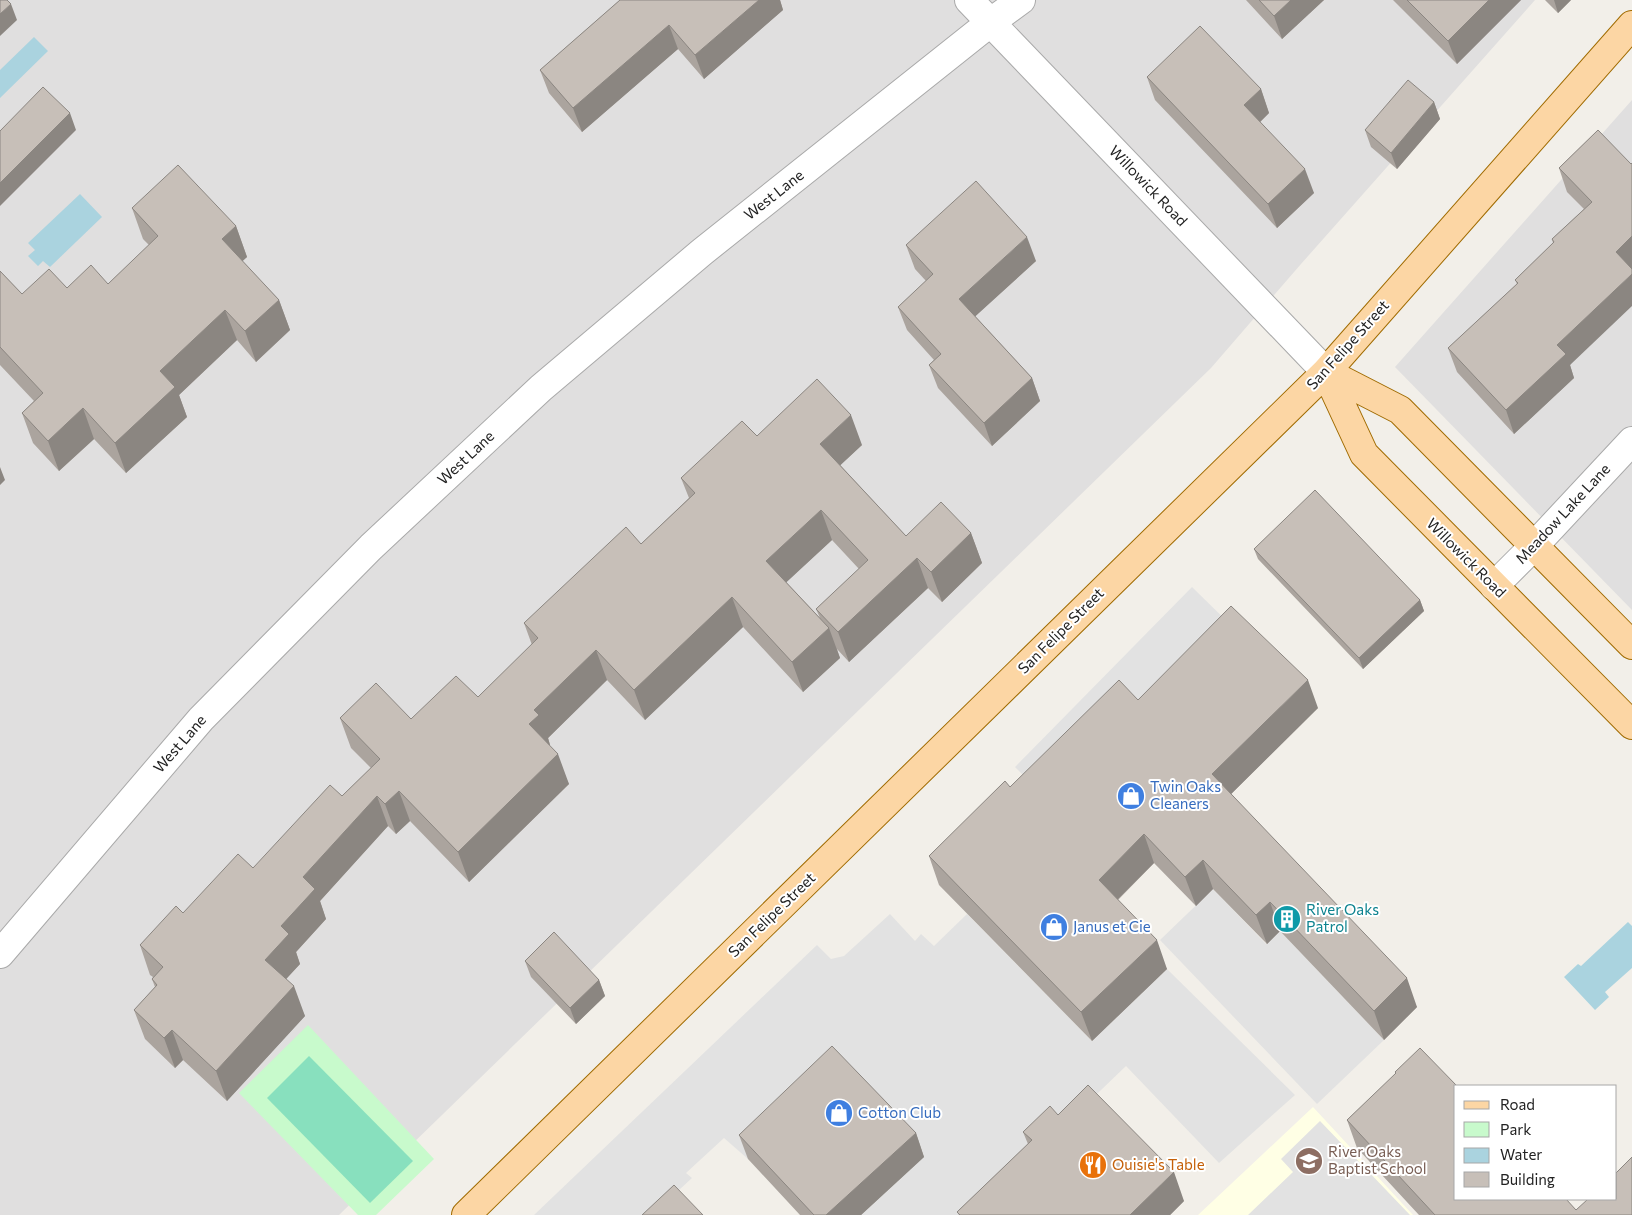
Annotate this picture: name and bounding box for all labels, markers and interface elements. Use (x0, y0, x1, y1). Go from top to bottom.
street label: Willowick Road (1106, 141, 1192, 229)
street label: West Lane (740, 165, 807, 223)
street label: San Felipe Street (1302, 296, 1392, 393)
street label: West Lane (433, 426, 497, 488)
street label: Meadow Lake Lane (1511, 459, 1613, 567)
street label: Willowick Road (1423, 514, 1510, 601)
street label: San Felipe Street (1014, 584, 1107, 677)
street label: West Lane (149, 711, 209, 776)
place label: Twin Oaks Cleaners (1150, 777, 1221, 812)
shop icon: Twin Oaks Cleaners (1116, 781, 1146, 811)
street label: San Felipe Street (724, 868, 819, 960)
place label: River Oaks Patrol (1306, 900, 1379, 935)
building icon: River Oaks Patrol (1272, 904, 1302, 934)
shop icon: Janus et Cie (1039, 912, 1069, 942)
place label: Janus et Cie (1073, 917, 1151, 935)
legend (1454, 1085, 1617, 1200)
text: Road (1500, 1095, 1535, 1113)
shop icon: Cotton Club (824, 1098, 854, 1128)
place label: Cotton Club (858, 1103, 941, 1121)
text: Park (1500, 1120, 1531, 1138)
place label: River Oaks Baptist School (1328, 1142, 1427, 1177)
text: Water (1500, 1145, 1542, 1163)
school or university icon: River Oaks Baptist School (1294, 1146, 1324, 1176)
restaurant icon: Ouisie's Table (1078, 1150, 1108, 1180)
place label: Ouisie's Table (1112, 1155, 1205, 1173)
text: Building (1500, 1170, 1555, 1188)

